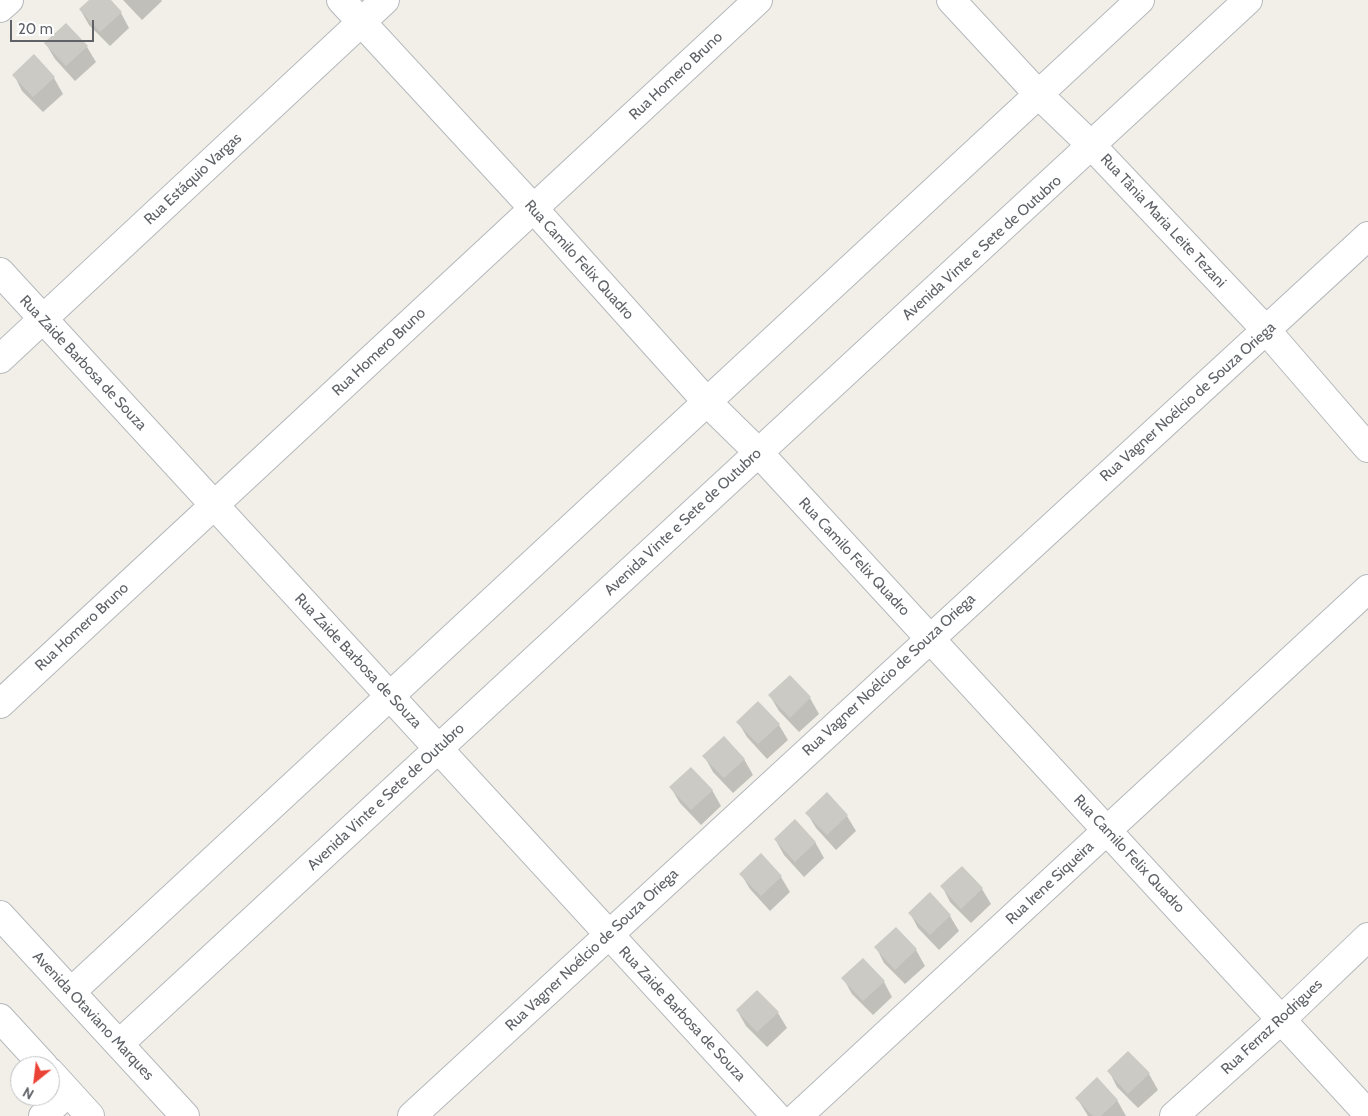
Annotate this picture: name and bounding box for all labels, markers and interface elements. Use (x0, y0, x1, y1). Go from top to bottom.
scale bar (12, 10, 96, 42)
text: 20 m (18, 20, 53, 38)
street label: Rua Homero Bruno (626, 28, 726, 124)
street label: Rua Estáquio Vargas (141, 129, 245, 229)
street label: Rua Tânia Maria Leite Tezani (1096, 150, 1230, 292)
street label: Avenida Vinte e Sete de Outubro (899, 172, 1065, 324)
street label: Rua Camilo Felix Quadro (520, 196, 638, 324)
street label: Rua Zaide Barbosa de Souza (16, 292, 150, 434)
street label: Rua Homero Bruno (329, 304, 429, 400)
street label: Rua Vagner Noélcio de Souza Oriega (1097, 318, 1279, 486)
street label: Avenida Vinte e Sete de Outubro (601, 445, 765, 599)
street label: Rua Camilo Felix Quadro (795, 494, 913, 620)
street label: Rua Homero Bruno (32, 579, 132, 675)
street label: Rua Zaide Barbosa de Souza (291, 590, 425, 732)
street label: Rua Vagner Noélcio de Souza Oriega (799, 590, 979, 760)
street label: Avenida Vinte e Sete de Outubro (304, 720, 468, 874)
street label: Rua Camilo Felix Quadro (1070, 791, 1188, 917)
street label: Rua Irene Siqueira (1002, 838, 1098, 928)
street label: Rua Vagner Noélcio de Souza Oriega (502, 865, 682, 1035)
street label: Rua Zaide Barbosa de Souza (615, 943, 749, 1085)
street label: Avenida Otaviano Marques (29, 948, 157, 1084)
street label: Rua Ferraz Rodrigues (1218, 976, 1326, 1078)
north arrow (10, 1056, 60, 1106)
text: N (20, 1083, 37, 1104)

